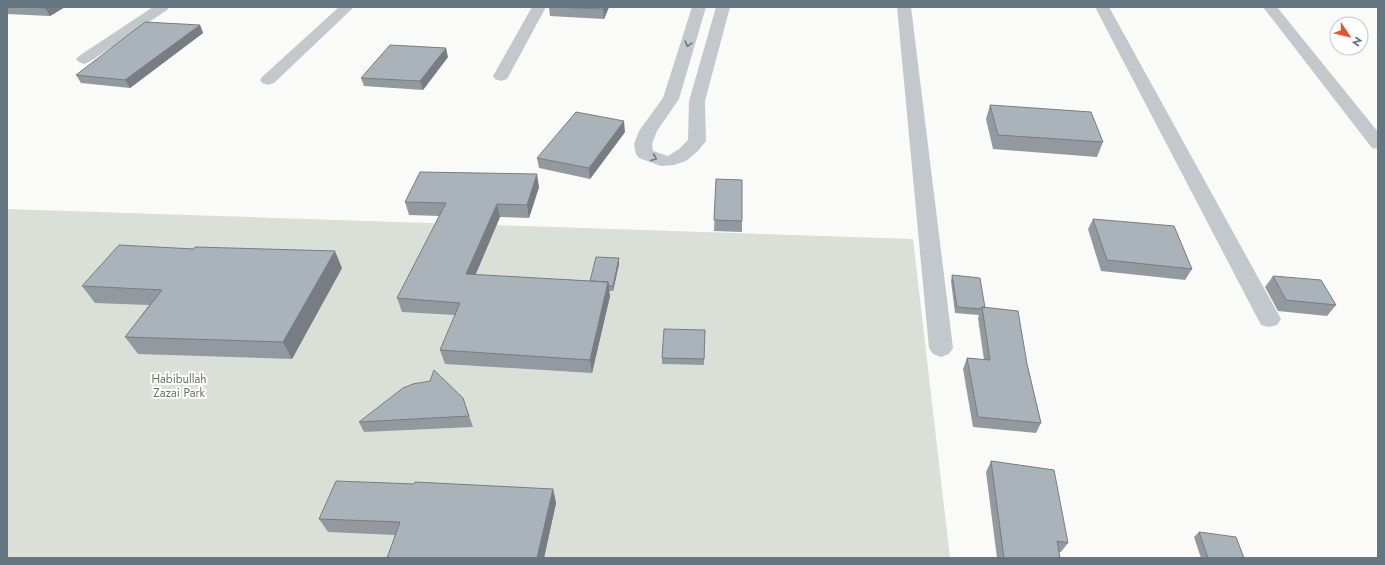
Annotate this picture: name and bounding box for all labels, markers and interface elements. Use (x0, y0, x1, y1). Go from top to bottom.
north arrow (1329, 16, 1369, 56)
text: N (1348, 34, 1366, 50)
one-way arrow (684, 41, 693, 48)
one-way arrow (650, 153, 657, 161)
park label: Habibullah Zazai Park (151, 370, 207, 402)

